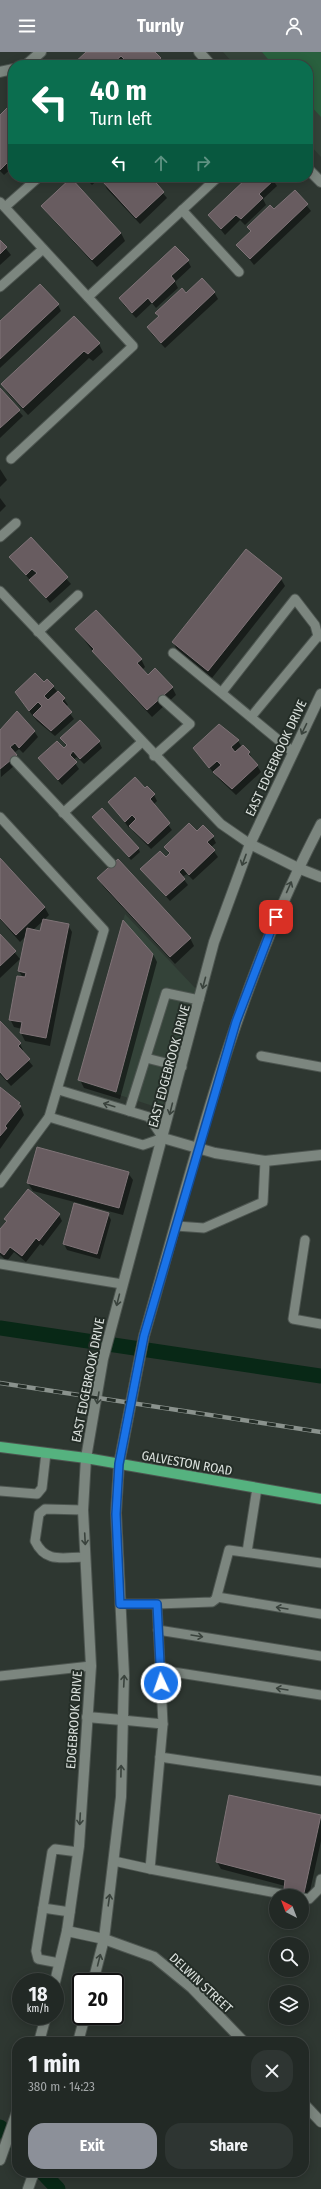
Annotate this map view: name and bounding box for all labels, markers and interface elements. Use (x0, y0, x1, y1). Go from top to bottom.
icon: menu (16, 15, 38, 37)
text: Turnly (137, 15, 184, 37)
icon: person (283, 15, 305, 37)
text: 40 m (90, 74, 147, 107)
icon: left (24, 76, 76, 128)
text: Turn left (90, 108, 152, 130)
icon: left (108, 152, 130, 174)
icon: ahead (150, 152, 172, 174)
icon: right (192, 152, 214, 174)
street label: EAST EDGEBROOK DRIVE (242, 698, 310, 818)
one-way arrow (300, 723, 307, 735)
one-way arrow (240, 853, 247, 866)
one-way arrow (286, 881, 294, 893)
pin (259, 900, 293, 934)
icon: arrive (265, 906, 287, 928)
one-way arrow (199, 977, 207, 990)
street label: EAST EDGEBROOK DRIVE (145, 1003, 193, 1129)
one-way arrow (102, 1101, 115, 1108)
one-way arrow (166, 1102, 174, 1115)
one-way arrow (113, 1293, 121, 1306)
street label: EAST EDGEBROOK DRIVE (69, 1316, 107, 1444)
one-way arrow (94, 1391, 102, 1404)
street label: GALVESTON ROAD (140, 1448, 234, 1478)
one-way arrow (81, 1532, 88, 1545)
one-way arrow (276, 1604, 289, 1612)
one-way arrow (190, 1632, 203, 1640)
position arrow (140, 1662, 182, 1704)
street label: EDGEBROOK DRIVE (63, 1670, 85, 1770)
one-way arrow (120, 1675, 127, 1688)
one-way arrow (276, 1685, 289, 1693)
one-way arrow (117, 1765, 125, 1778)
one-way arrow (77, 1812, 84, 1825)
north arrow (269, 1889, 309, 1929)
map controls (269, 1889, 309, 2025)
one-way arrow (105, 1894, 113, 1907)
button: search (269, 1937, 309, 1977)
street label: DELWIN STREET (166, 1950, 236, 2016)
one-way arrow (95, 1954, 103, 1967)
speed limit sign: 20 (72, 1973, 124, 2025)
text: 18 (28, 1982, 48, 2006)
button: layers (269, 1985, 309, 2025)
text: km/h (27, 2003, 49, 2015)
text: 1 min (28, 2050, 80, 2078)
button: close (251, 2050, 293, 2092)
text: 380 m · 14:23 (28, 2079, 95, 2094)
button: Exit (28, 2123, 157, 2169)
button: Share (165, 2123, 293, 2169)

